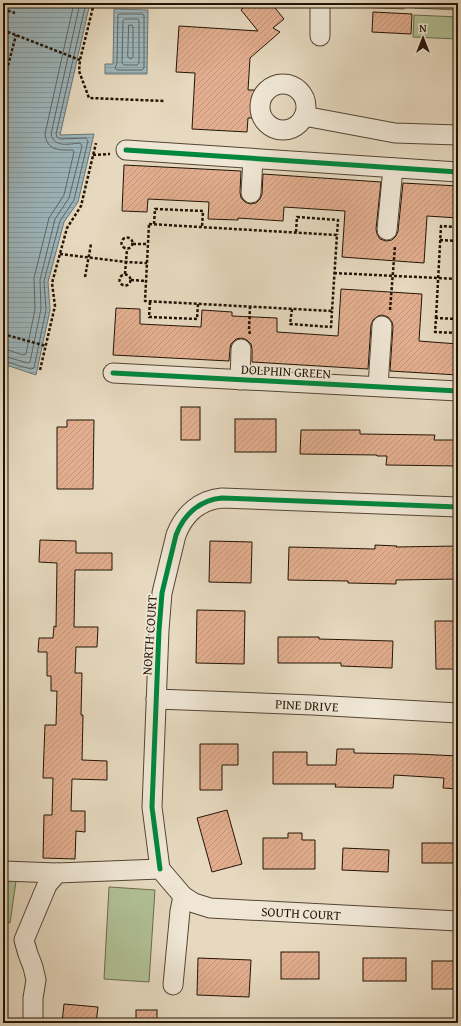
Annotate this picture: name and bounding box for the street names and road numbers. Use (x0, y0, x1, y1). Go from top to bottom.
street label: DOLPHIN GREEN (241, 360, 332, 383)
street label: NORTH COURT (137, 594, 162, 676)
street label: PINE DRIVE (275, 694, 340, 717)
street label: SOUTH COURT (261, 902, 342, 925)

